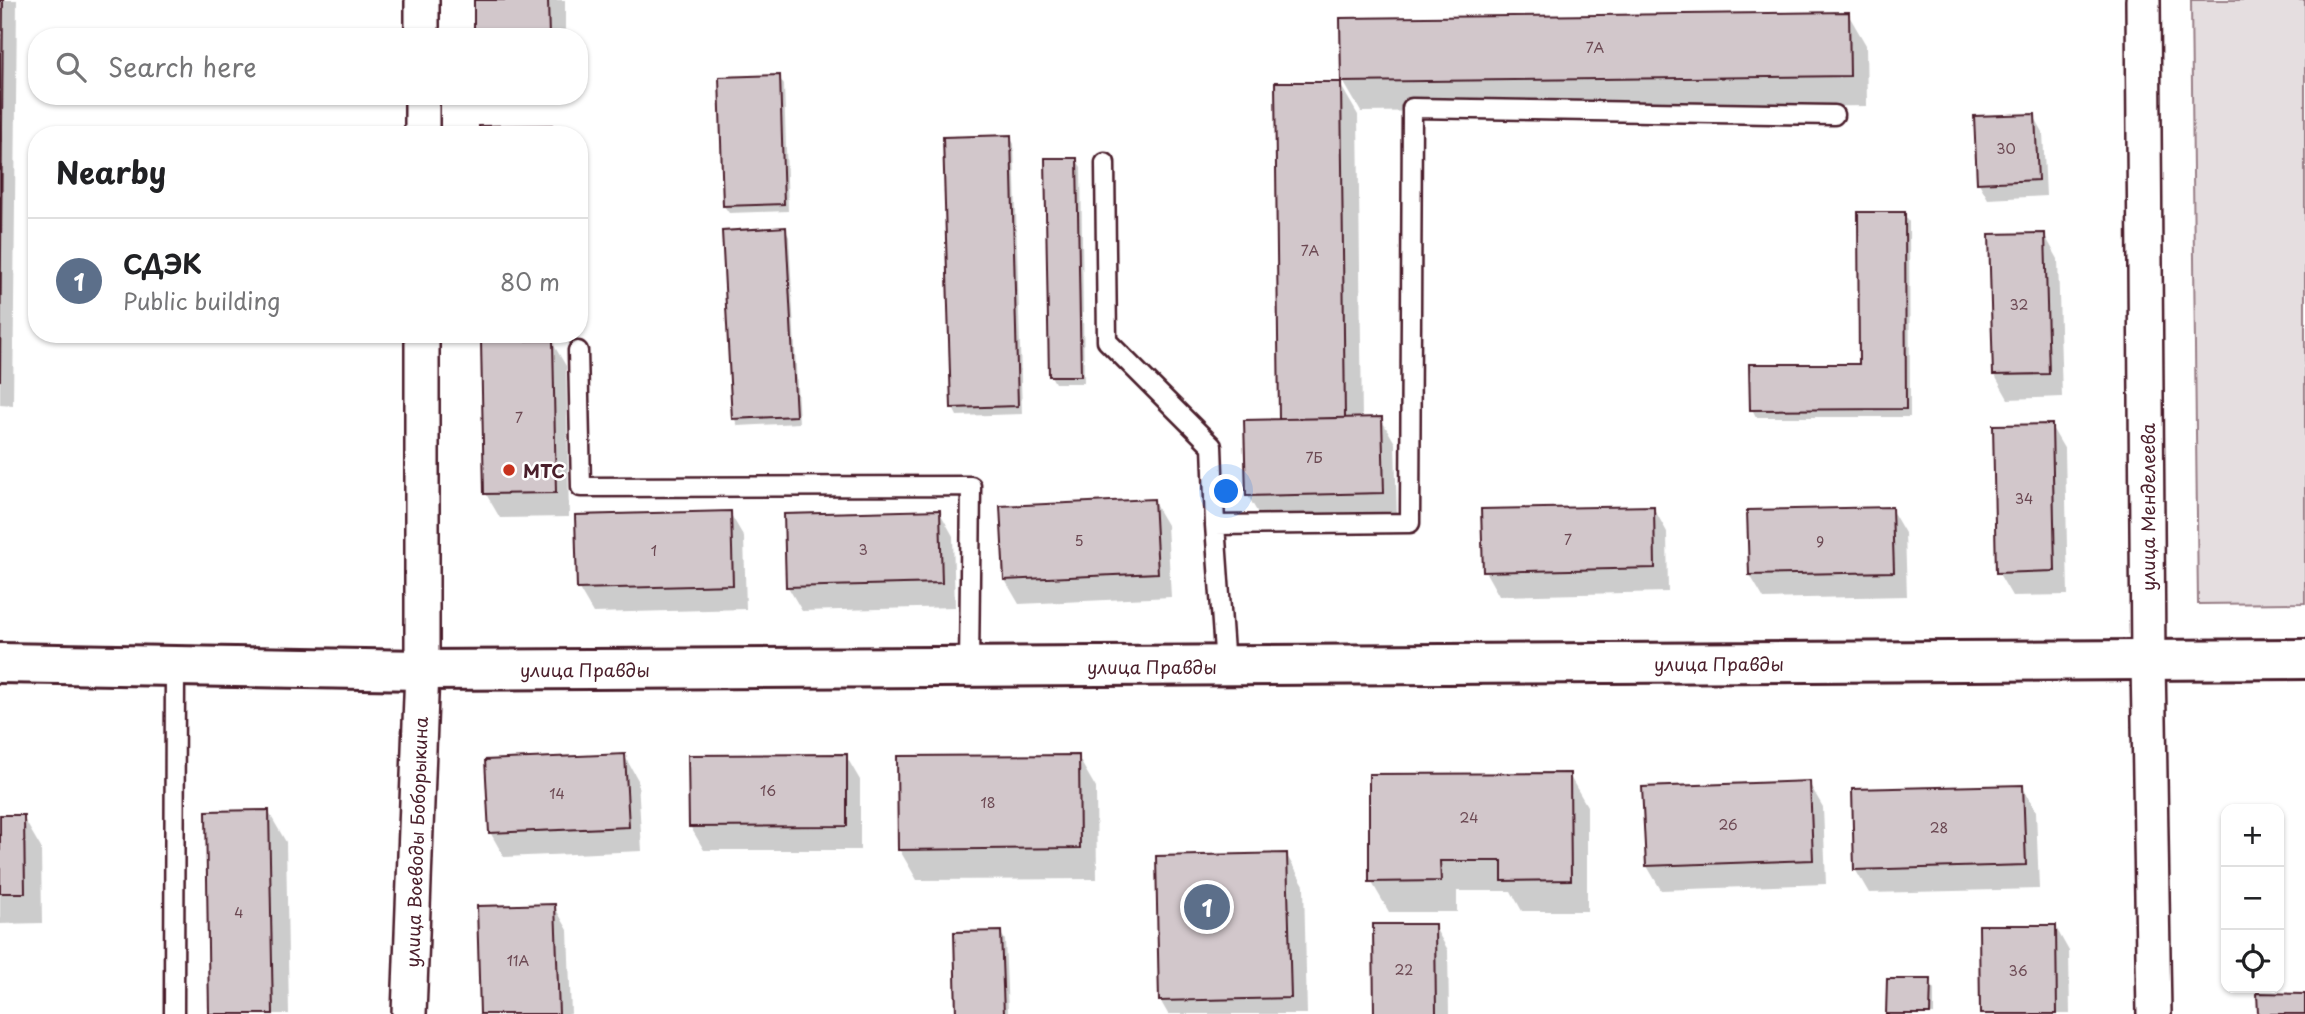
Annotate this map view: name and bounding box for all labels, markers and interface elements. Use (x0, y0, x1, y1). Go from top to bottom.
search box (28, 28, 588, 105)
house number: 7А (1586, 37, 1605, 58)
text: Search here (108, 47, 257, 86)
icon: search (52, 48, 90, 86)
house number: 30 (1996, 138, 2016, 159)
text: Nearby (56, 149, 166, 194)
house number: 7А (1301, 240, 1320, 261)
text: СДЭК (123, 244, 202, 283)
text: 1 (74, 264, 85, 299)
text: 80 m (500, 264, 560, 299)
text: Public building (123, 283, 280, 318)
house number: 32 (2010, 294, 2028, 315)
house number: 7 (515, 407, 523, 428)
street label: улица Менделеева (2134, 422, 2161, 591)
house number: 7Б (1305, 447, 1323, 468)
place label: МТС (523, 457, 565, 484)
marker: МТС (501, 462, 517, 478)
your location (1209, 474, 1243, 508)
house number: 34 (2015, 488, 2033, 509)
house number: 7 (1564, 529, 1572, 550)
house number: 5 (1074, 530, 1084, 551)
house number: 9 (1816, 531, 1824, 552)
house number: 3 (858, 539, 868, 560)
house number: 1 (651, 540, 657, 561)
street label: улица Правды (1654, 650, 1784, 677)
street label: улица Правды (1087, 653, 1217, 680)
street label: улица Правды (520, 656, 650, 683)
street label: улица Воеводы Боборыкина (398, 715, 434, 968)
house number: 16 (760, 780, 776, 801)
house number: 14 (549, 783, 565, 804)
house number: 18 (980, 792, 996, 813)
map controls (2221, 804, 2284, 993)
button: + (2221, 804, 2284, 867)
house number: 24 (1460, 807, 1478, 828)
house number: 26 (1718, 814, 1738, 835)
house number: 28 (1930, 817, 1948, 838)
button: − (2221, 867, 2284, 930)
pin: 1 (1184, 881, 1230, 933)
house number: 4 (234, 902, 244, 923)
button: locate (2221, 930, 2284, 993)
house number: 11А (507, 950, 529, 971)
house number: 22 (1395, 959, 1413, 980)
house number: 36 (2008, 960, 2028, 981)

